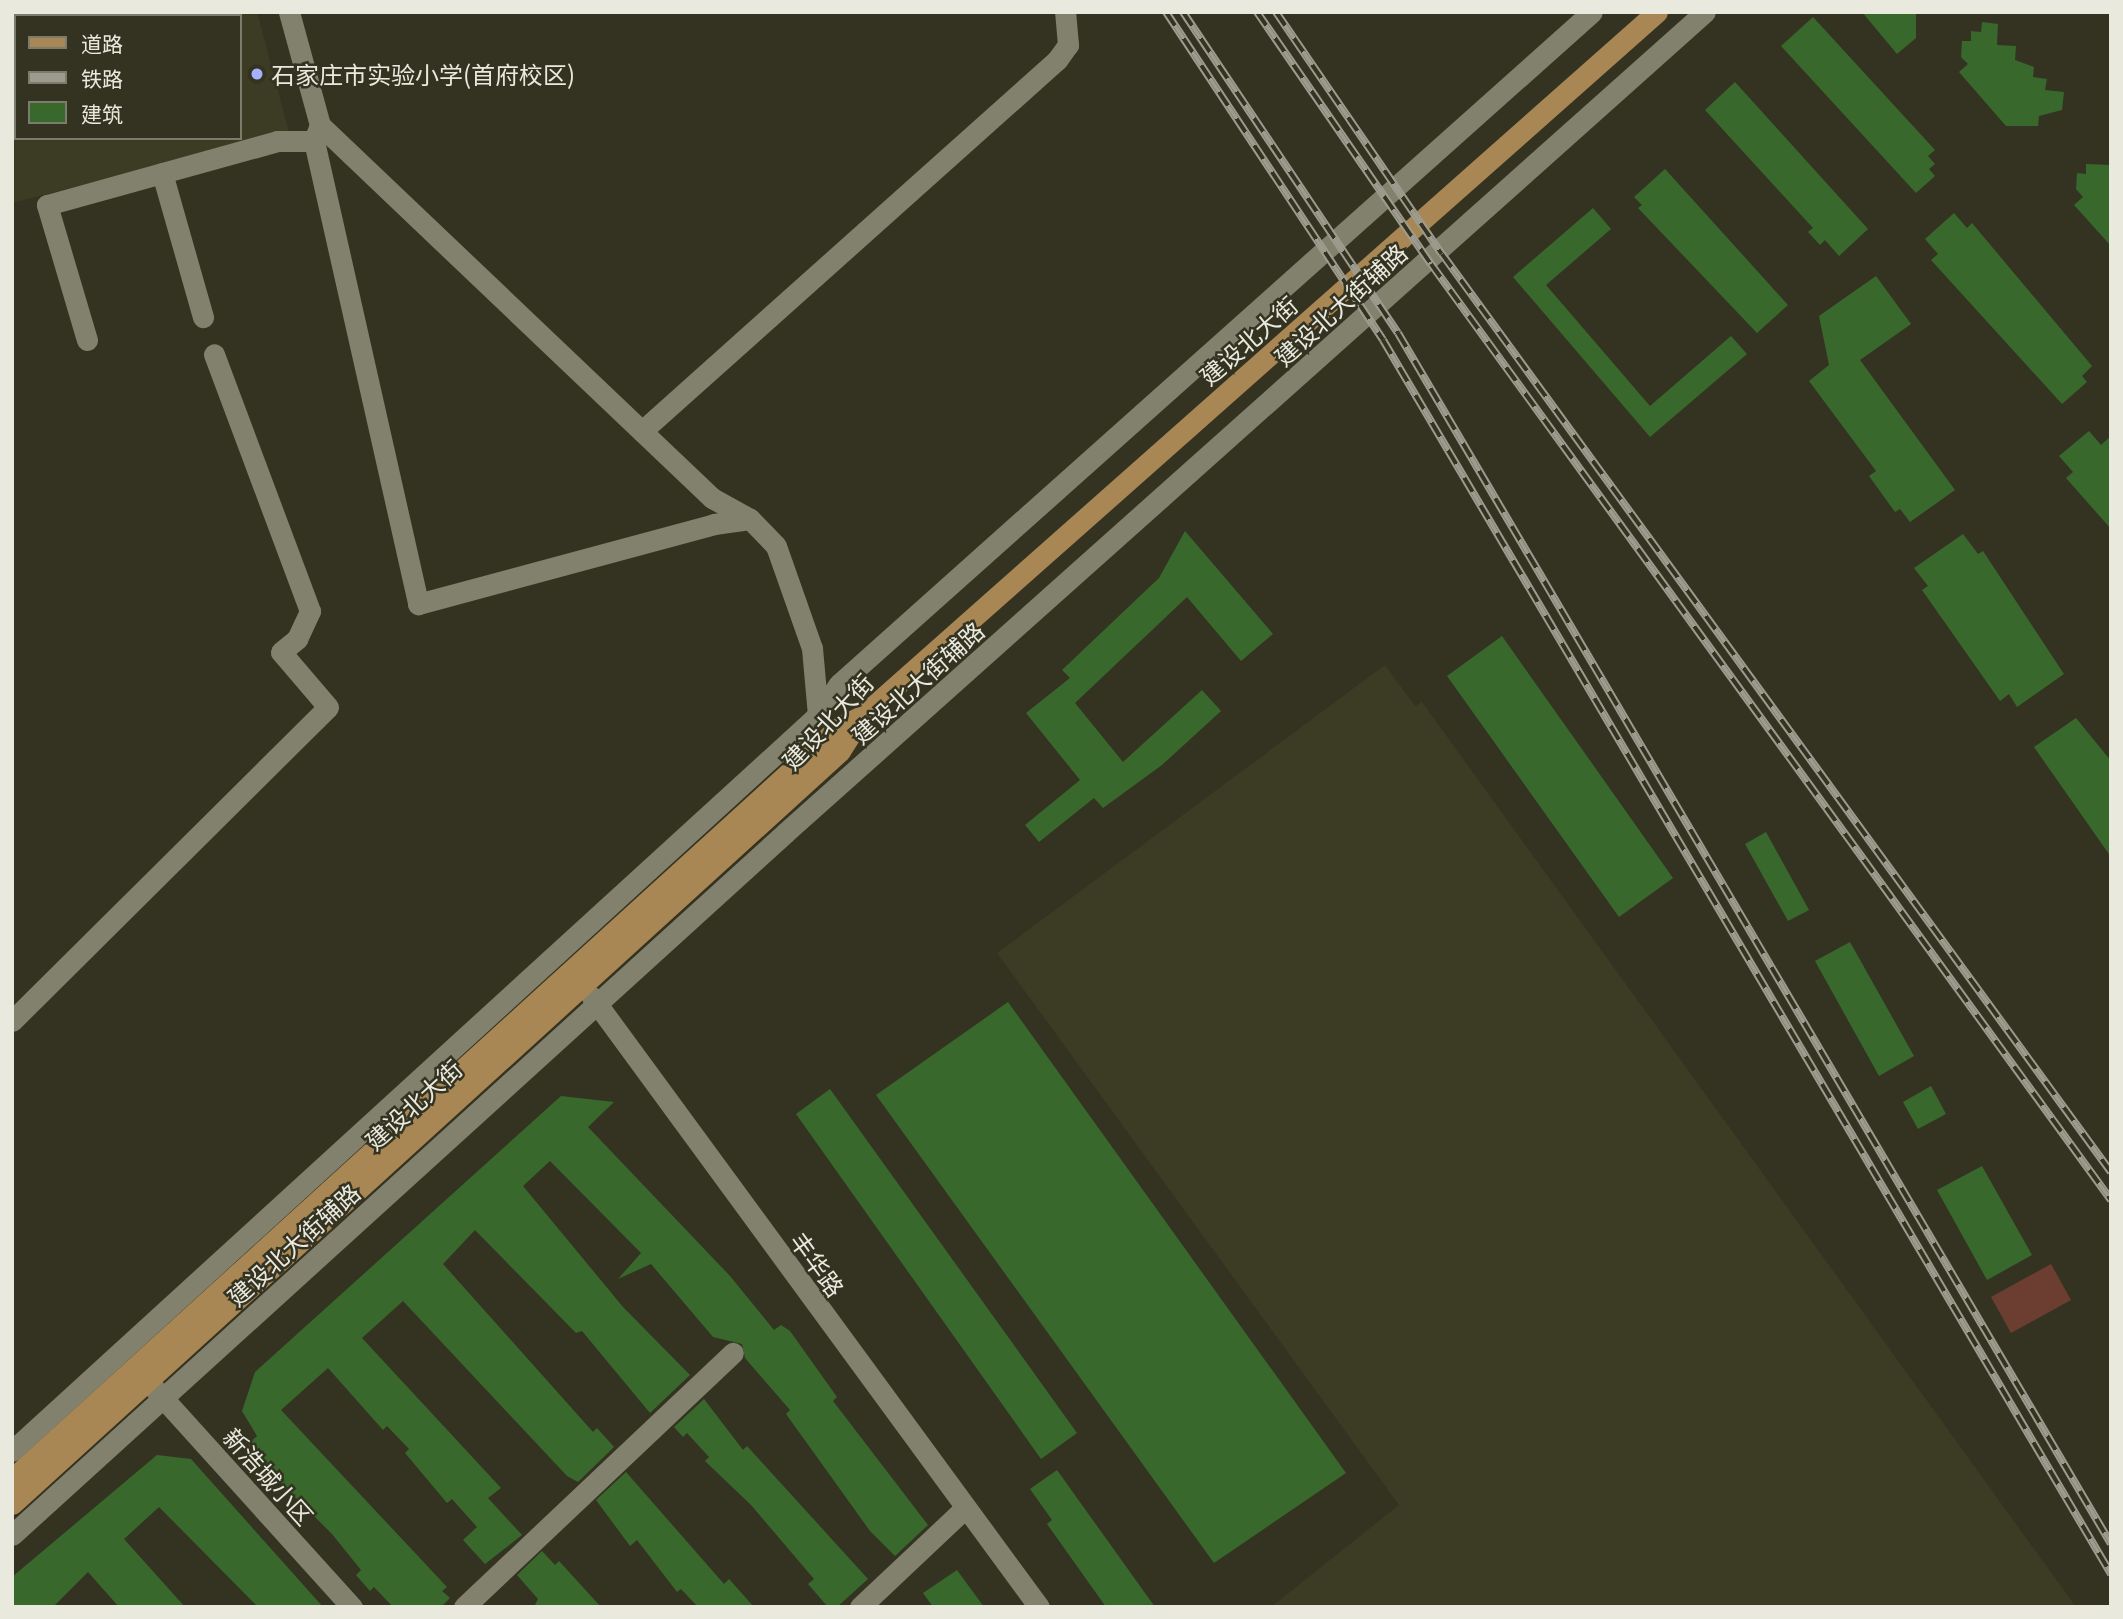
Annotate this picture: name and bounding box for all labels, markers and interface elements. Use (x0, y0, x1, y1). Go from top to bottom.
legend (14, 14, 242, 140)
text: 道路 (81, 28, 123, 58)
place label: 石家庄市实验小学(首府校区) (271, 60, 575, 88)
text: 铁路 (81, 63, 123, 93)
marker: 石家庄市实验小学(首府校区) (249, 66, 265, 82)
text: 建筑 (81, 98, 123, 128)
street label: 建设北大街辅路 (1268, 237, 1412, 371)
street label: 建设北大街 (1193, 290, 1303, 390)
street label: 建设北大街辅路 (845, 615, 989, 749)
street label: 建设北大街 (776, 667, 878, 775)
street label: 建设北大街 (359, 1053, 467, 1155)
street label: 建设北大街辅路 (221, 1177, 365, 1311)
street label: 丰华路 (785, 1226, 851, 1302)
street label: 新浩城小区 (218, 1422, 320, 1530)

